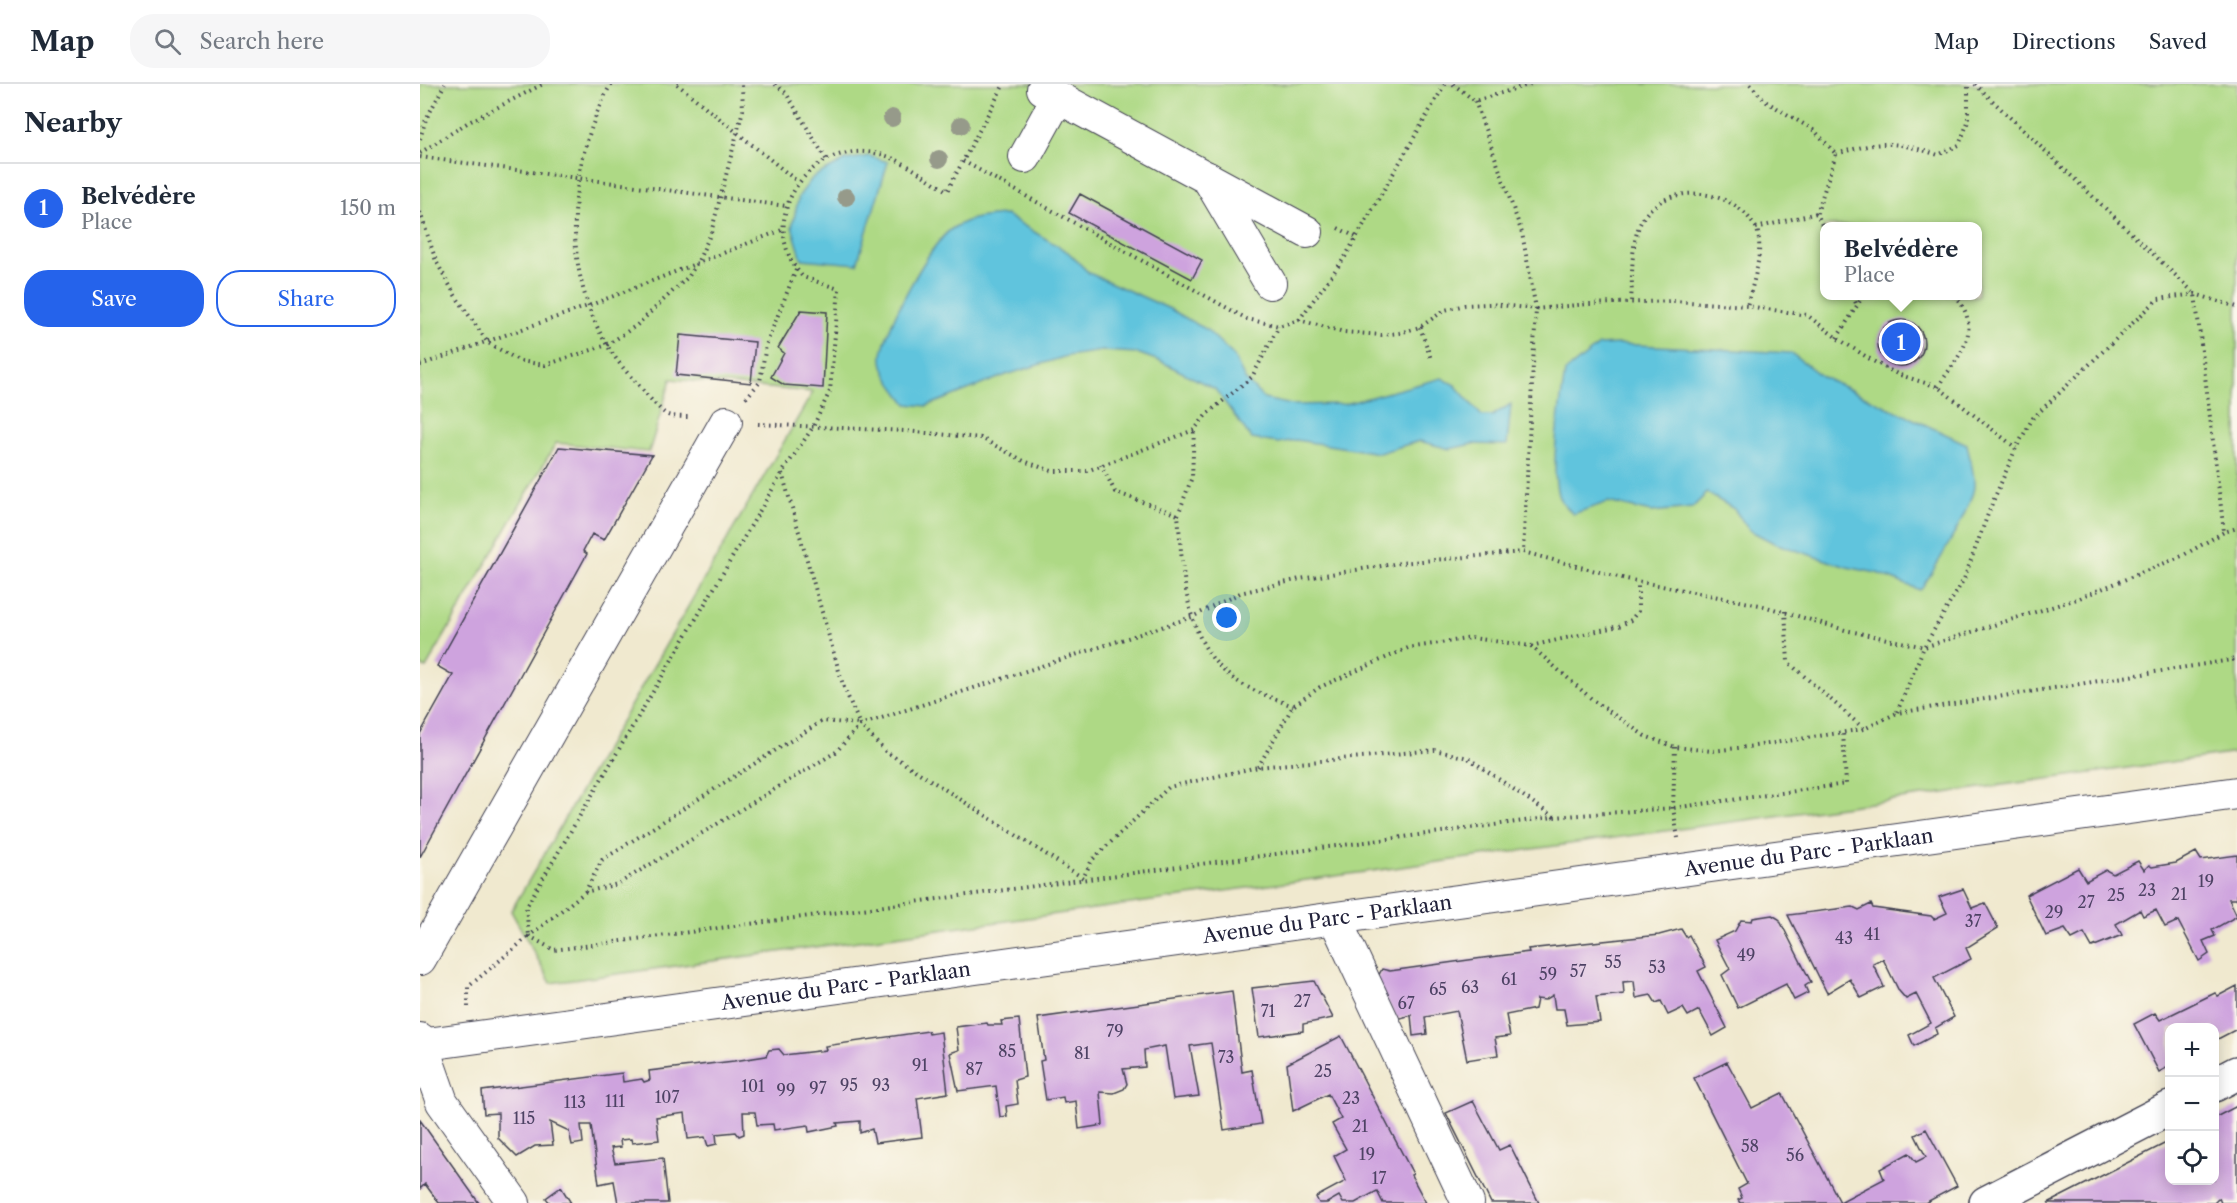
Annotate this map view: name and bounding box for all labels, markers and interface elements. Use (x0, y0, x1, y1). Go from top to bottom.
search box (130, 14, 550, 68)
text: Map (30, 24, 94, 58)
icon: search (151, 25, 184, 58)
text: Search here (199, 28, 324, 55)
text: Map (1934, 29, 1979, 54)
text: Directions (2012, 29, 2116, 54)
text: Saved (2149, 29, 2207, 54)
text: Nearby (24, 107, 122, 139)
text: Belvédère (81, 183, 196, 210)
text: 1 (39, 196, 48, 220)
text: 150 m (340, 196, 396, 220)
text: Place (81, 210, 132, 234)
popup (1820, 222, 1982, 300)
text: Belvédère (1844, 236, 1958, 263)
text: Place (1844, 263, 1895, 287)
button: Save (24, 270, 204, 327)
button: Share (216, 270, 396, 327)
pin: 1 (1882, 320, 1920, 364)
your location (1212, 603, 1241, 632)
street label: Avenue du Parc - Parklaan (1682, 823, 1935, 882)
house number: 19 (2198, 871, 2214, 891)
house number: 23 (2138, 880, 2156, 900)
house number: 21 (2171, 884, 2187, 904)
house number: 25 (2107, 885, 2125, 905)
street label: Avenue du Parc - Parklaan (1200, 890, 1454, 948)
house number: 27 (2077, 892, 2095, 912)
house number: 29 (2045, 902, 2063, 922)
house number: 37 (1965, 911, 1981, 931)
house number: 41 (1864, 924, 1880, 944)
house number: 43 (1835, 928, 1853, 948)
house number: 49 (1737, 945, 1755, 965)
house number: 55 (1604, 952, 1622, 972)
street label: Avenue du Parc - Parklaan (719, 957, 973, 1015)
house number: 53 (1648, 957, 1666, 977)
house number: 57 (1570, 961, 1586, 981)
house number: 59 (1539, 964, 1557, 984)
house number: 61 (1501, 969, 1517, 989)
house number: 63 (1461, 977, 1479, 997)
house number: 65 (1429, 979, 1447, 999)
house number: 27 (1293, 991, 1311, 1011)
house number: 67 (1397, 993, 1415, 1013)
house number: 71 (1261, 1001, 1276, 1021)
house number: 79 (1106, 1021, 1124, 1041)
map controls (2165, 1023, 2219, 1185)
button: + (2165, 1023, 2219, 1077)
house number: 85 (998, 1041, 1016, 1061)
house number: 81 (1074, 1043, 1090, 1063)
house number: 73 (1218, 1047, 1234, 1067)
house number: 91 (912, 1055, 928, 1075)
house number: 87 (965, 1059, 983, 1079)
house number: 25 (1314, 1061, 1332, 1081)
house number: 95 (840, 1075, 858, 1095)
house number: 93 (872, 1075, 890, 1095)
house number: 101 (741, 1076, 765, 1096)
button: − (2165, 1077, 2219, 1131)
house number: 97 (809, 1078, 827, 1098)
house number: 99 (777, 1080, 795, 1100)
house number: 107 (655, 1087, 679, 1107)
house number: 23 (1342, 1088, 1360, 1108)
house number: 111 (605, 1091, 625, 1111)
house number: 113 (564, 1092, 586, 1112)
house number: 115 (513, 1108, 535, 1128)
house number: 21 (1352, 1116, 1368, 1136)
button: locate (2165, 1131, 2219, 1185)
house number: 58 (1741, 1136, 1759, 1156)
house number: 19 (1359, 1144, 1375, 1164)
house number: 56 (1786, 1145, 1804, 1165)
house number: 17 (1372, 1168, 1386, 1188)

